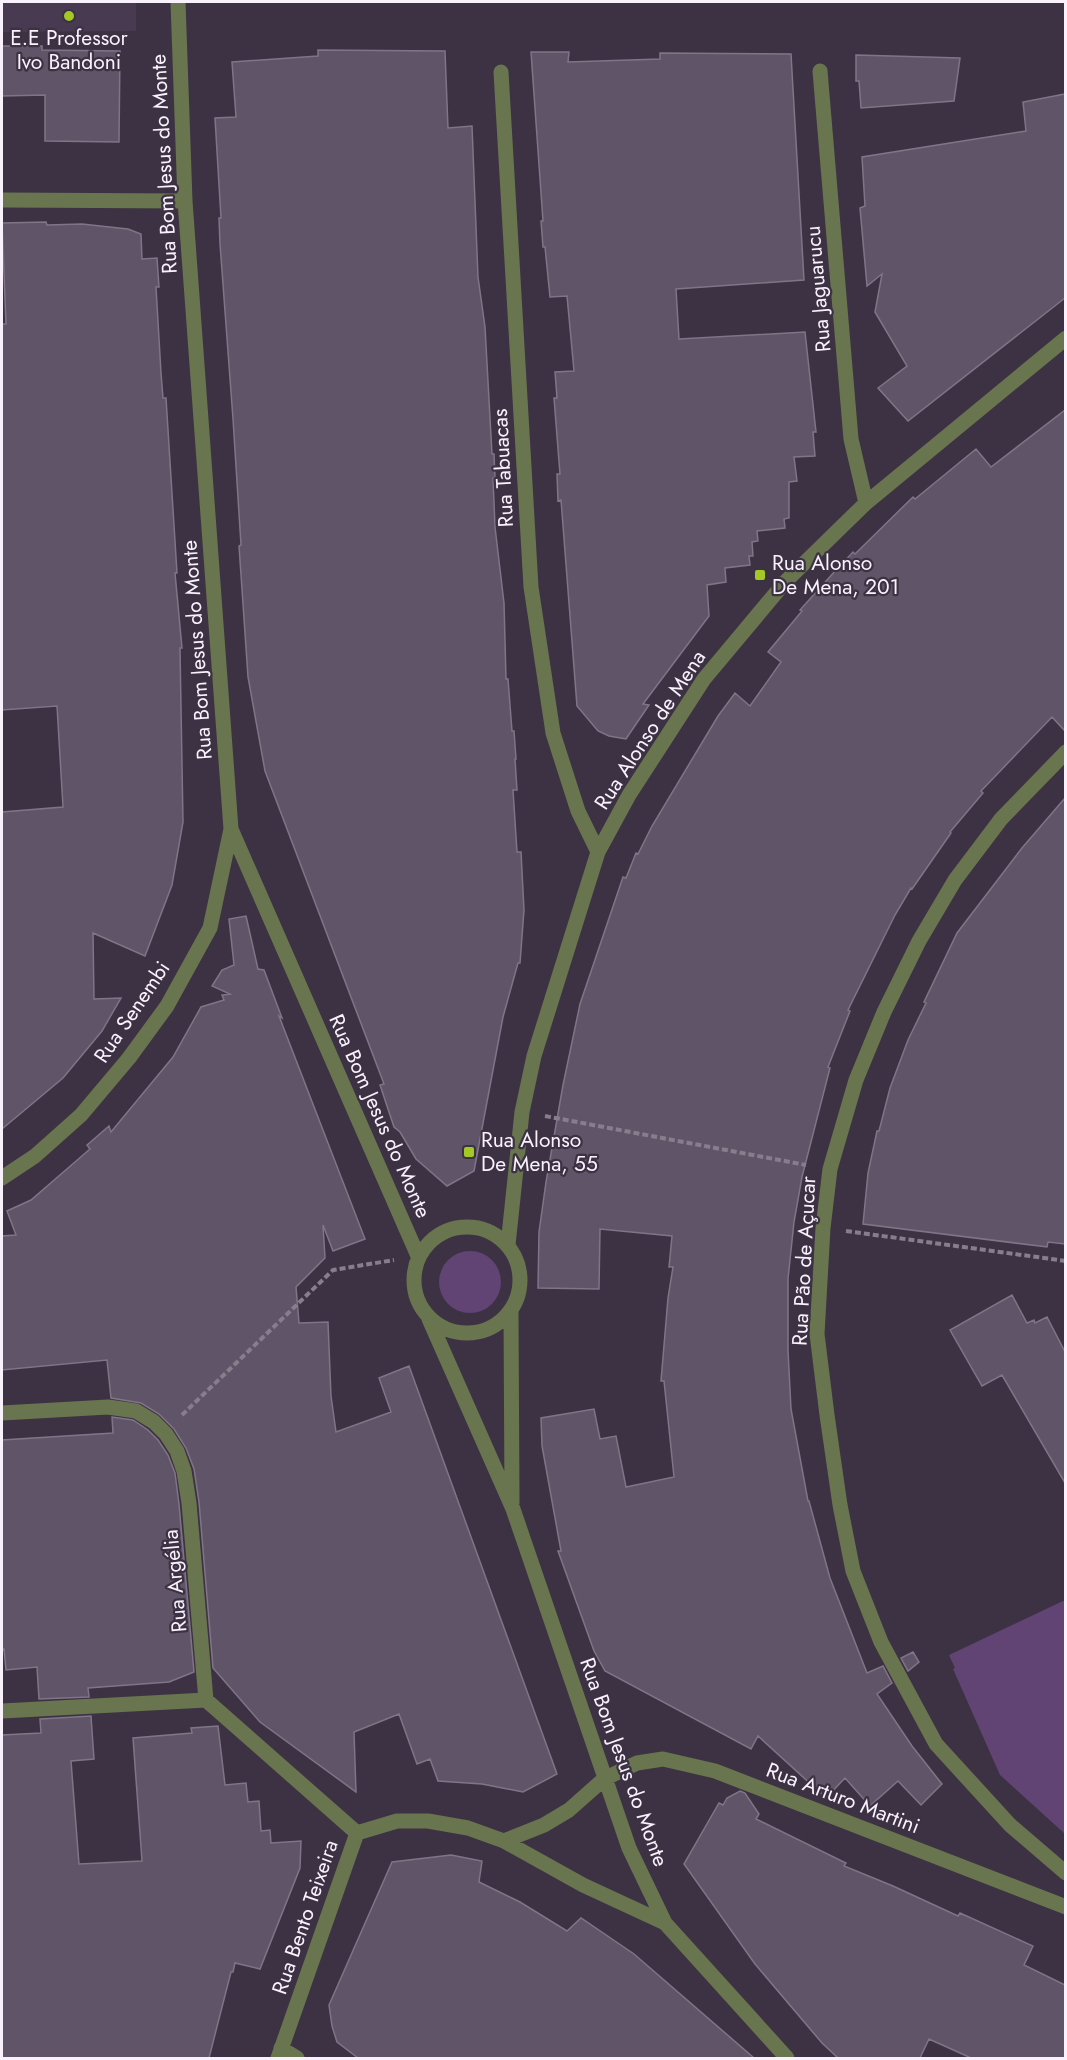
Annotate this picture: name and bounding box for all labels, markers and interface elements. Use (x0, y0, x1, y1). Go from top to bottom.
marker: E.E Professor Ivo Bandoni (62, 9, 76, 23)
place label: E.E Professor Ivo Bandoni (10, 23, 129, 77)
street label: Rua Bom Jesus do Monte (143, 53, 185, 275)
street label: Rua Jaguarucu (798, 225, 838, 353)
street label: Rua Tabuacas (485, 408, 521, 528)
street label: Rua Bom Jesus do Monte (174, 539, 220, 761)
place label: Rua Alonso De Mena, 201 (772, 548, 899, 602)
marker: Rua Alonso De Mena, 201 (753, 568, 767, 582)
street label: Rua Alonso de Mena (587, 644, 713, 816)
street label: Rua Senembi (87, 955, 177, 1069)
street label: Rua Bom Jesus do Monte (322, 1009, 439, 1223)
place label: Rua Alonso De Mena, 55 (481, 1125, 598, 1179)
marker: Rua Alonso De Mena, 55 (462, 1145, 476, 1159)
street label: Rua Pão de Açucar (785, 1175, 823, 1347)
street label: Rua Argélia (156, 1528, 194, 1634)
street label: Rua Bom Jesus do Monte (572, 1653, 676, 1871)
street label: Rua Arturo Martini (762, 1755, 924, 1841)
street label: Rua Bento Teixeira (265, 1836, 345, 1998)

